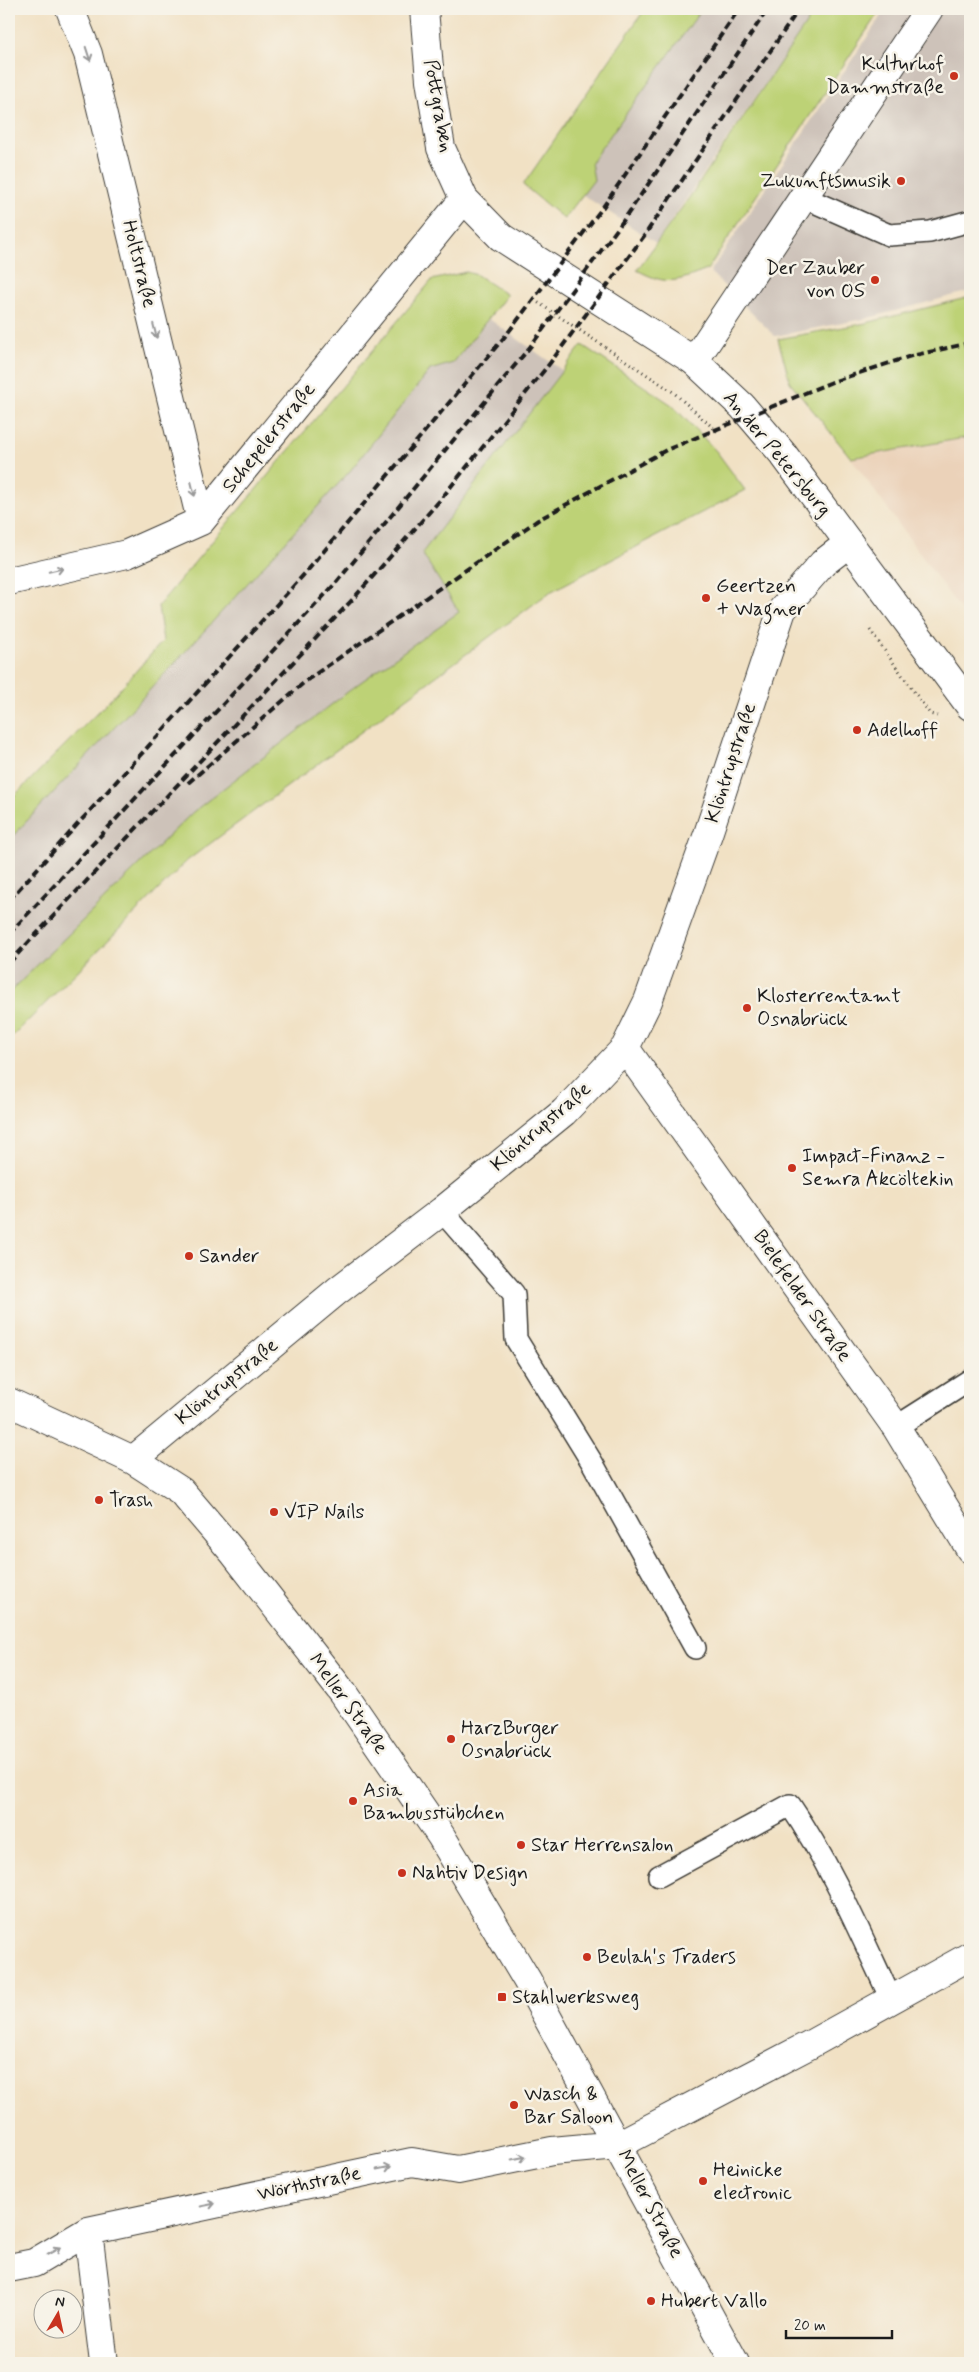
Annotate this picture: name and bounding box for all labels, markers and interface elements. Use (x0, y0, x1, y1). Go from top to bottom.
one-way arrow (83, 46, 93, 62)
place label: Kulturhof Dammstraße (826, 51, 944, 101)
street label: Pottgraben (417, 57, 459, 155)
marker: Kulturhof Dammstraße (948, 70, 960, 82)
place label: Zukunftsmusik (760, 168, 891, 195)
marker: Zukunftsmusik (895, 175, 907, 187)
street label: Holtstraße (115, 217, 163, 311)
place label: Der Zauber von OS (766, 255, 865, 305)
marker: Der Zauber von OS (869, 274, 881, 286)
one-way arrow (151, 322, 160, 338)
street label: Schepelerstraße (216, 377, 322, 499)
street label: An der Petersburg (717, 386, 837, 522)
one-way arrow (189, 480, 198, 496)
one-way arrow (48, 565, 64, 574)
place label: Geertzen + Wagner (716, 573, 806, 625)
marker: Geertzen + Wagner (700, 592, 712, 604)
street label: Klöntrupstraße (699, 699, 763, 827)
place label: Adelhoff (867, 717, 938, 744)
marker: Adelhoff (851, 724, 863, 736)
place label: Klosterrentamt Osnabrück (757, 983, 901, 1033)
marker: Klosterrentamt Osnabrück (741, 1002, 753, 1014)
street label: Klöntrupstraße (485, 1076, 597, 1178)
place label: Impact-Finanz - Semra Akcöltekin (802, 1143, 954, 1193)
marker: Impact-Finanz - Semra Akcöltekin (786, 1162, 798, 1174)
street label: Bielefelder Straße (746, 1225, 858, 1368)
place label: Sander (199, 1243, 260, 1270)
marker: Sander (183, 1250, 195, 1262)
street label: Klöntrupstraße (170, 1332, 284, 1432)
place label: Trash (109, 1487, 153, 1514)
marker: Trash (93, 1494, 105, 1506)
place label: VIP Nails (284, 1499, 365, 1526)
marker: VIP Nails (268, 1506, 280, 1518)
street label: Meller Straße (302, 1648, 394, 1760)
place label: HarzBurger Osnabrück (461, 1715, 559, 1765)
marker: HarzBurger Osnabrück (445, 1733, 457, 1745)
place label: Asia Bambusstübchen (363, 1777, 505, 1827)
marker: Asia Bambusstübchen (347, 1795, 359, 1807)
place label: Star Herrensalon (531, 1832, 674, 1859)
marker: Star Herrensalon (515, 1839, 527, 1851)
place label: Nahtiv Design (412, 1860, 528, 1887)
marker: Nahtiv Design (396, 1867, 408, 1879)
place label: Beulah's Traders (597, 1944, 736, 1971)
marker: Beulah's Traders (581, 1951, 593, 1963)
place label: Stahlwerksweg (512, 1984, 639, 2011)
marker: Stahlwerksweg (496, 1991, 508, 2003)
place label: Wasch & Bar Saloon (524, 2081, 614, 2131)
marker: Wasch & Bar Saloon (508, 2099, 520, 2111)
street label: Meller Straße (610, 2145, 690, 2263)
one-way arrow (511, 2152, 527, 2162)
place label: Heinicke electronic (713, 2157, 792, 2207)
street label: Wörthstraße (255, 2160, 363, 2208)
one-way arrow (376, 2163, 392, 2172)
marker: Heinicke electronic (697, 2175, 709, 2187)
one-way arrow (200, 2200, 216, 2210)
one-way arrow (46, 2246, 60, 2256)
place label: Hubert Vallo (661, 2288, 767, 2315)
north arrow (32, 2290, 82, 2340)
text: N (54, 2293, 66, 2312)
marker: Hubert Vallo (645, 2295, 657, 2307)
scale bar (786, 2307, 893, 2339)
text: 20 m (794, 2316, 826, 2336)

